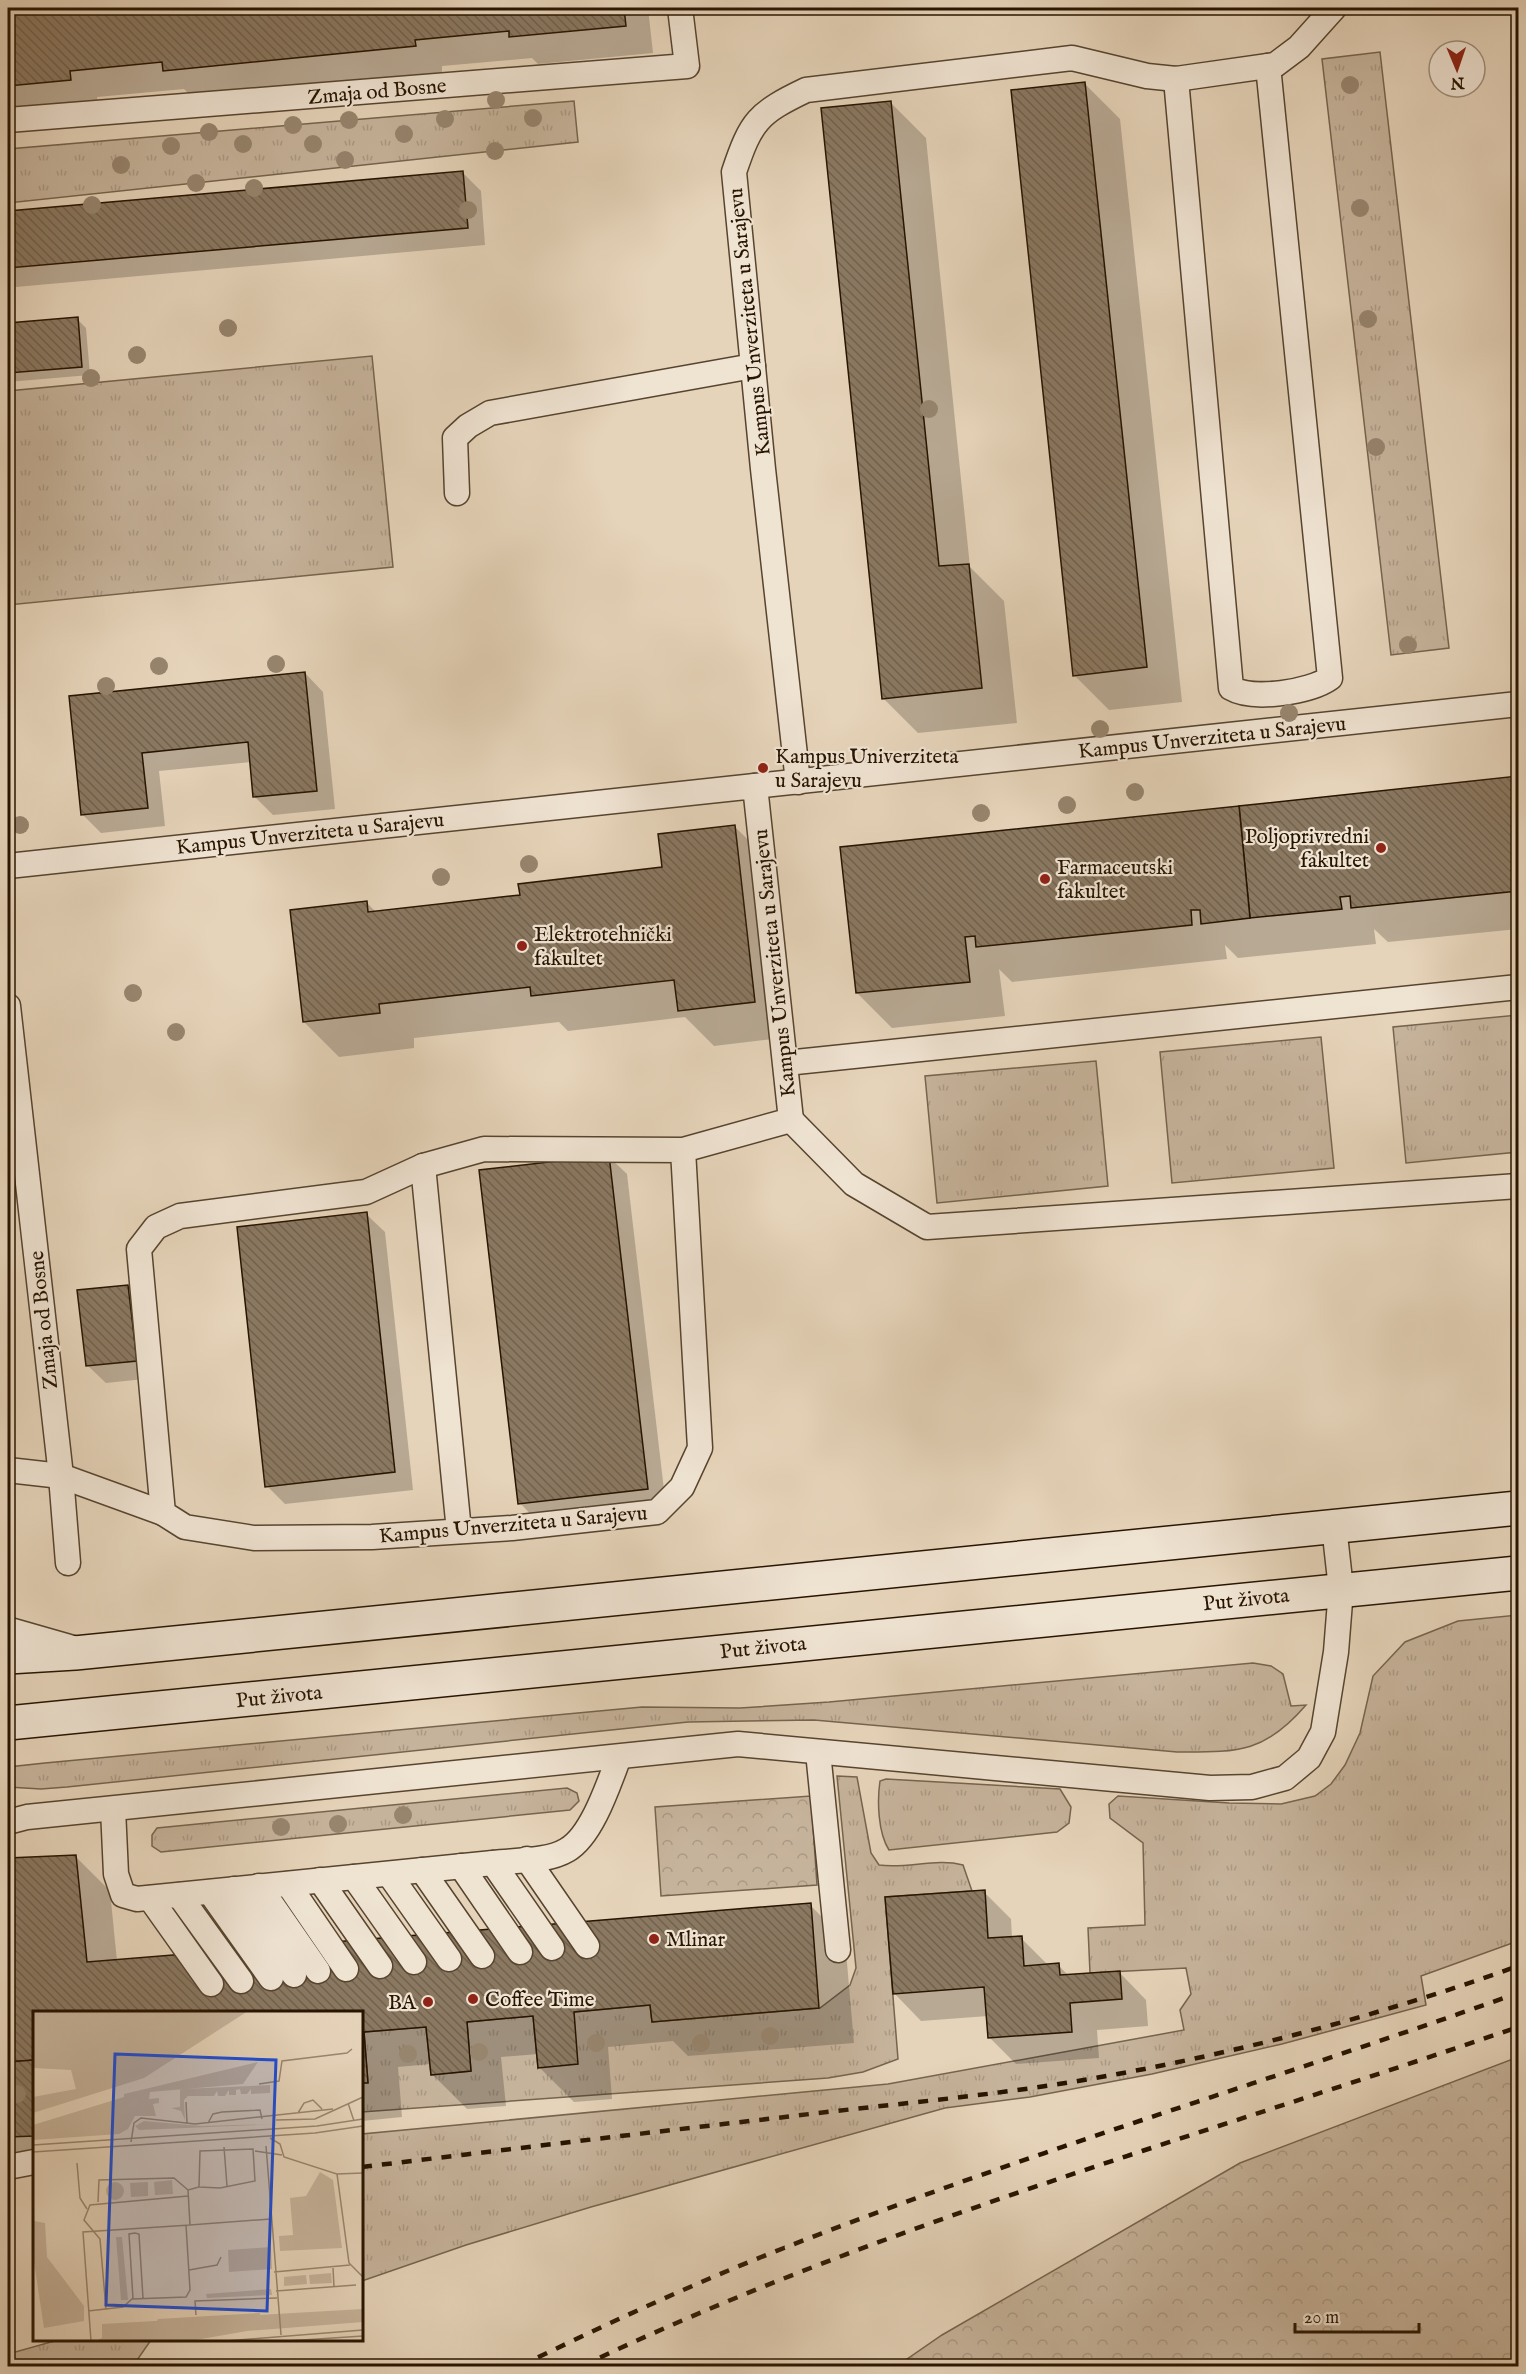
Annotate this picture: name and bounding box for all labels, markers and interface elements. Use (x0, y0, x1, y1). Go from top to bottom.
north arrow (1427, 39, 1487, 99)
text: N (1450, 72, 1466, 92)
street label: Zmaja od Bosne (307, 73, 448, 112)
street label: Kampus Unverziteta u Sarajevu (723, 186, 778, 457)
street label: Kampus Unverziteta u Sarajevu (1077, 711, 1348, 766)
place label: Kampus Univerziteta u Sarajevu (775, 744, 959, 795)
marker: Kampus Univerziteta u Sarajevu (756, 761, 770, 775)
street label: Kampus Unverziteta u Sarajevu (175, 807, 446, 862)
place label: Poljoprivredni fakultet (1245, 824, 1369, 875)
street label: Kampus Unverziteta u Sarajevu (748, 827, 803, 1098)
marker: Poljoprivredni fakultet (1374, 841, 1388, 855)
place label: Farmaceutski fakultet (1057, 855, 1173, 906)
marker: Farmaceutski fakultet (1038, 872, 1052, 886)
place label: Elektrotehnički fakultet (534, 922, 672, 973)
marker: Elektrotehnički fakultet (515, 939, 529, 953)
street label: Zmaja od Bosne (24, 1249, 65, 1390)
street label: Kampus Unverziteta u Sarajevu (378, 1500, 649, 1551)
street label: Put života (1202, 1582, 1292, 1618)
street label: Put života (719, 1630, 809, 1666)
street label: Put života (235, 1679, 325, 1715)
place label: Mlinar (666, 1927, 725, 1954)
marker: Mlinar (647, 1932, 661, 1946)
place label: Coffee Time (485, 1987, 595, 2014)
place label: BA (388, 1990, 417, 2017)
marker: Coffee Time (466, 1992, 480, 2006)
marker: BA (421, 1995, 435, 2009)
inset map (33, 2011, 363, 2341)
scale bar (1295, 2296, 1420, 2334)
text: 20 m (1304, 2307, 1339, 2330)

